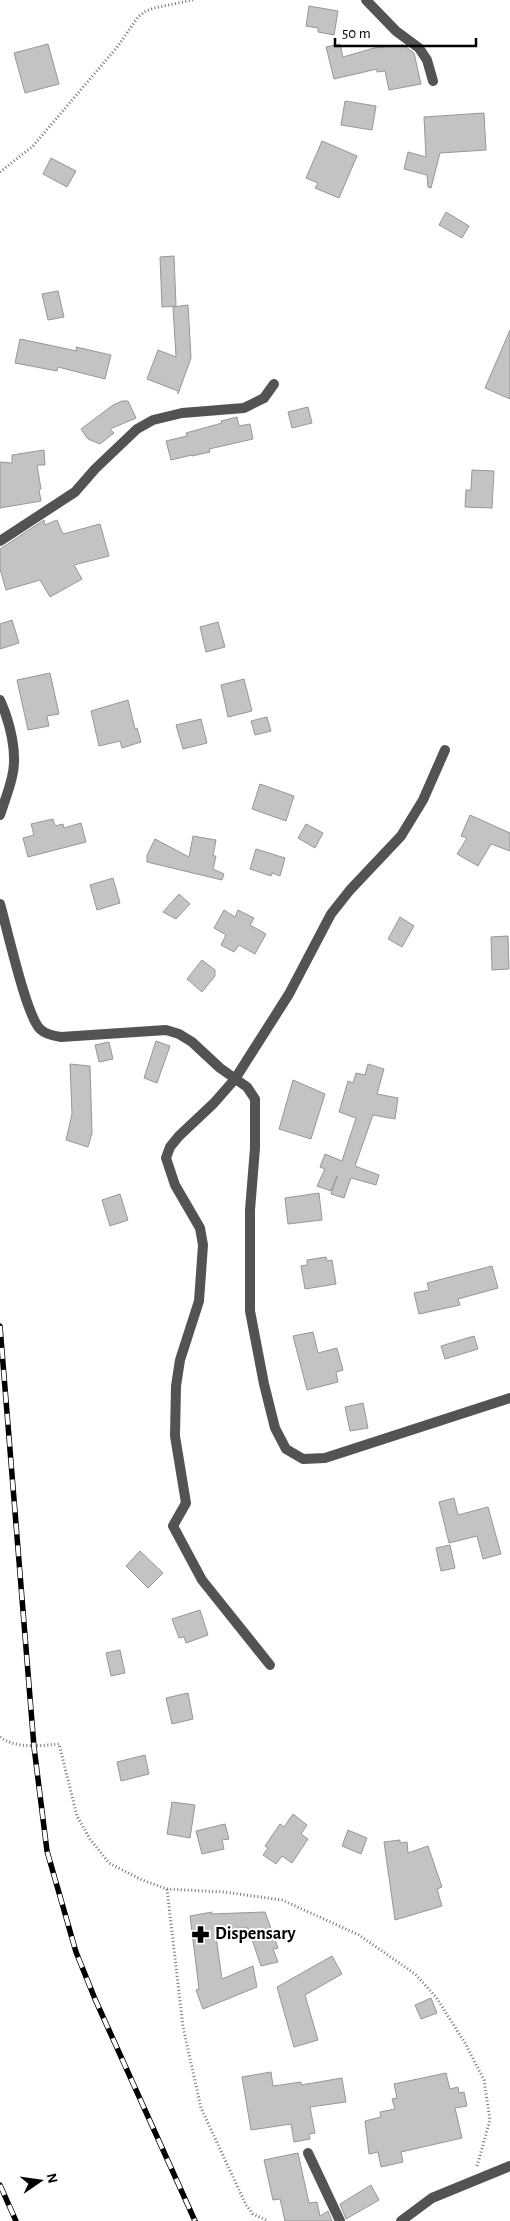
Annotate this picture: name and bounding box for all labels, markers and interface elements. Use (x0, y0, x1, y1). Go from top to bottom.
scale bar (335, 15, 476, 47)
text: 50 m (342, 26, 371, 41)
pharmacy icon: Dispensary (191, 1924, 211, 1944)
place label: Dispensary (215, 1925, 297, 1943)
north arrow (15, 2156, 65, 2206)
text: N (44, 2172, 60, 2185)

